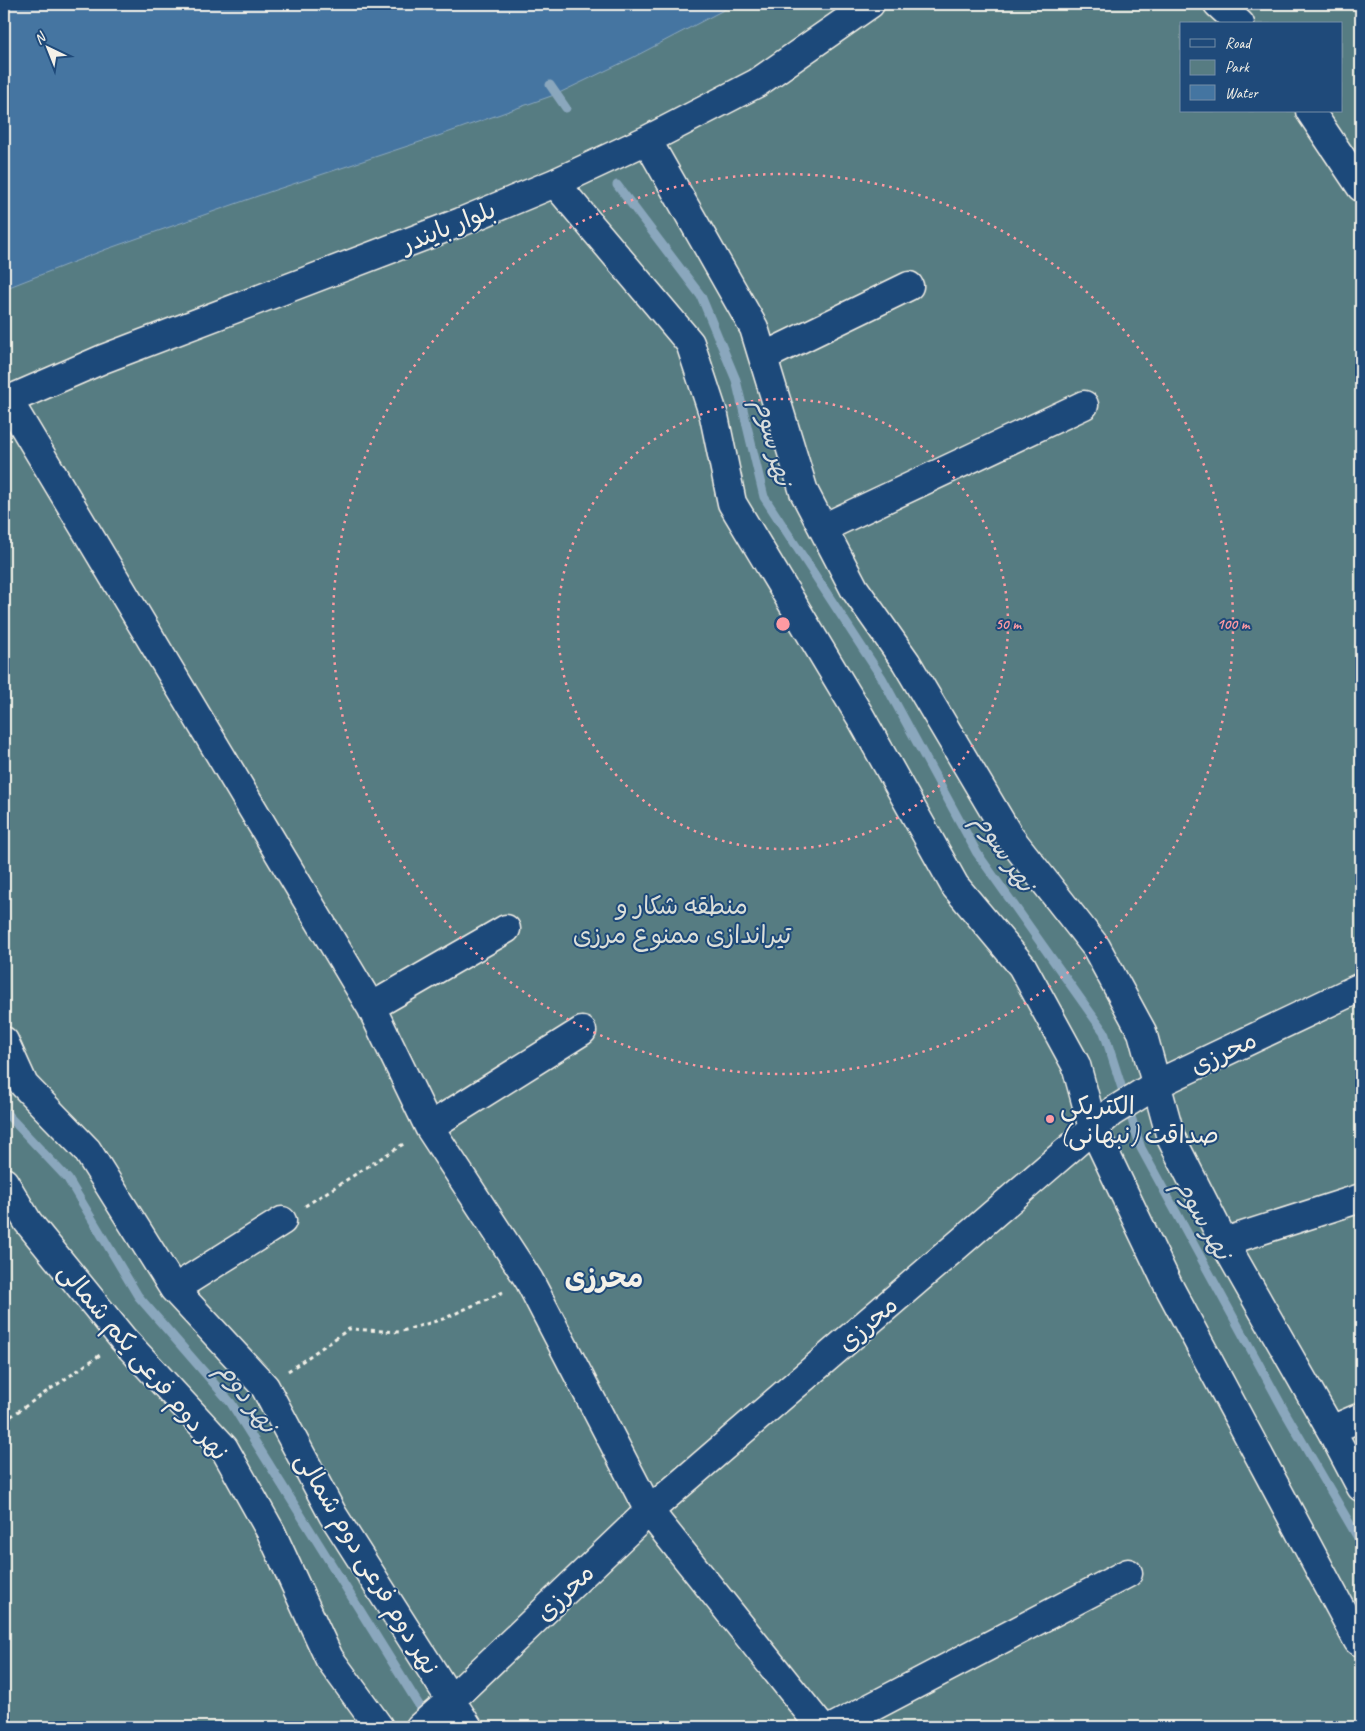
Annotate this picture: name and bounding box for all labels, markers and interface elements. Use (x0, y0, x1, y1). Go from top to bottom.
north arrow (22, 22, 72, 72)
legend (1180, 22, 1342, 112)
text: N (31, 28, 50, 48)
text: Road (1225, 34, 1252, 53)
text: Park (1225, 58, 1250, 77)
text: Water (1225, 84, 1259, 103)
street label: بلوار بایندر (394, 193, 500, 261)
water label: نهر سوم (744, 395, 801, 492)
centre of rings (774, 615, 792, 633)
text: 50 m (995, 615, 1022, 634)
text: 100 m (1217, 615, 1251, 634)
water label: نهر سوم (964, 806, 1044, 902)
park label: منطقه شکار و تیراندازی ممنوع مرزی (573, 890, 792, 952)
street label: محرزی (1185, 1024, 1262, 1082)
place label: الکتریکی صداقت (نبهانی) (1060, 1090, 1219, 1151)
marker: الکتریکی صداقت (نبهانی) (1044, 1113, 1056, 1125)
water label: نهر سوم (1165, 1172, 1241, 1270)
street label: نهر دوم فرعی یکم شمالی (49, 1256, 235, 1469)
district label: محرزی (565, 1260, 643, 1295)
street label: محرزی (831, 1289, 905, 1359)
water label: نهر دوم (208, 1354, 286, 1444)
street label: نهر دوم فرعی دوم شمالی (285, 1446, 446, 1682)
street label: محرزی (528, 1557, 601, 1628)

